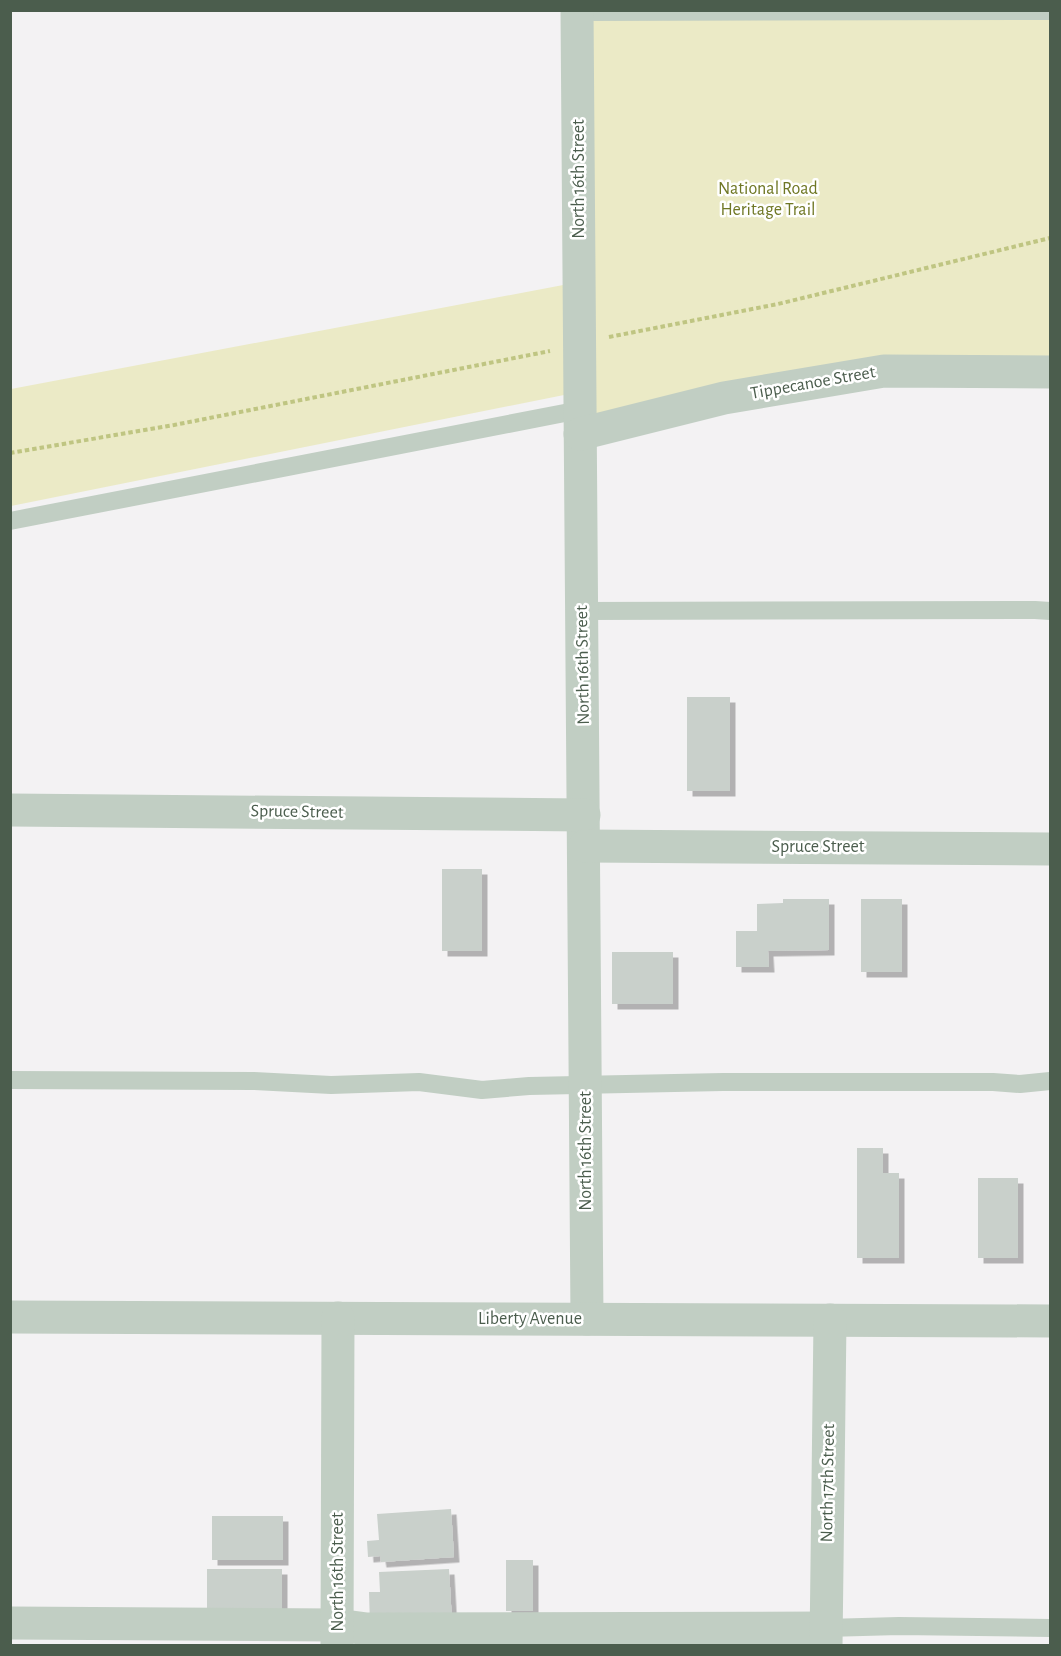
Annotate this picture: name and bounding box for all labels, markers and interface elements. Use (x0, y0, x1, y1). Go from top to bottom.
street label: North 16th Street (570, 119, 588, 239)
park label: National Road Heritage Trail (718, 180, 818, 219)
street label: Tippecanoe Street (749, 363, 877, 403)
street label: North 16th Street (573, 605, 593, 725)
street label: Spruce Street (250, 802, 344, 822)
street label: Spruce Street (771, 838, 865, 856)
street label: North 16th Street (577, 1091, 595, 1211)
street label: Liberty Avenue (478, 1310, 582, 1328)
street label: North 17th Street (818, 1423, 838, 1542)
street label: North 16th Street (329, 1512, 347, 1632)

